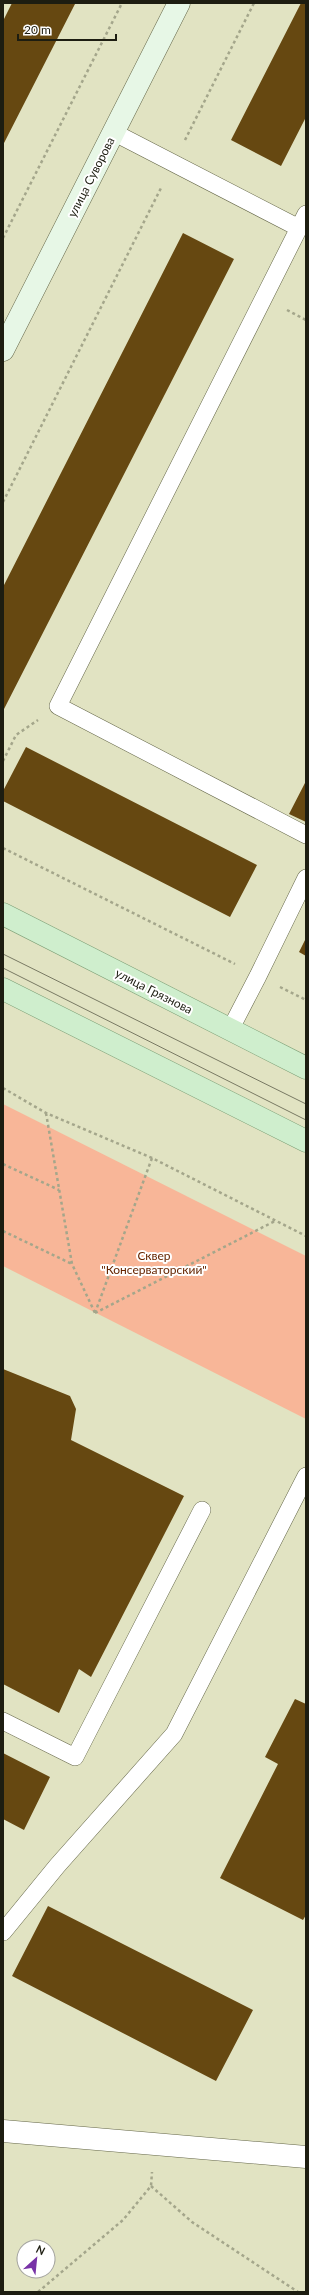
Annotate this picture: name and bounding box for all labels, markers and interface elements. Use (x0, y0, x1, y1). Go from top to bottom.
scale bar (18, 16, 116, 42)
text: 20 m (24, 22, 51, 37)
street label: улица Суворова (64, 134, 118, 220)
street label: улица Грязнова (113, 965, 195, 1017)
park label: Сквер "Консерваторский" (101, 1248, 207, 1277)
north arrow (16, 2239, 56, 2279)
text: N (34, 2242, 47, 2257)

